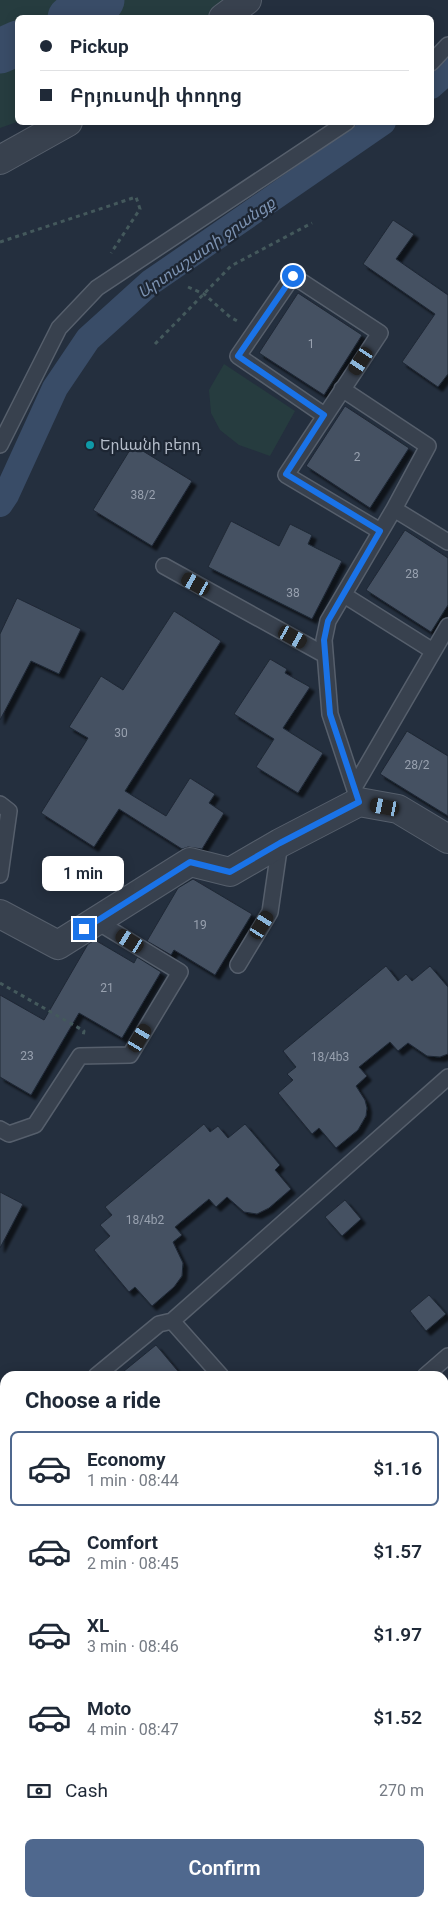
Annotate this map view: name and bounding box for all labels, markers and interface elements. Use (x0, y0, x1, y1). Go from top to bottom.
text: Pickup (70, 35, 129, 58)
text: Բրյուսովի փողոց (70, 84, 242, 107)
water label: Արտաշատի ջրանցք (134, 192, 280, 302)
route start (282, 265, 304, 287)
house number: 1 (308, 337, 314, 351)
car (346, 344, 375, 378)
place label: Երևանի բերդ (100, 436, 201, 454)
marker: Երևանի բերդ (84, 439, 96, 451)
house number: 2 (354, 450, 361, 464)
house number: 38/2 (130, 488, 156, 502)
house number: 28 (405, 567, 419, 581)
car (179, 570, 212, 598)
house number: 38 (286, 586, 300, 600)
car (276, 623, 309, 651)
house number: 30 (114, 726, 128, 740)
house number: 28/2 (404, 758, 430, 772)
car (368, 797, 401, 817)
callout: 1 min (43, 856, 125, 892)
text: 1 min (63, 864, 103, 883)
car (247, 908, 276, 942)
route end (73, 918, 95, 940)
house number: 19 (193, 918, 207, 932)
car (113, 927, 146, 955)
house number: 21 (100, 981, 114, 995)
car (125, 1021, 154, 1055)
house number: 23 (20, 1049, 34, 1063)
house number: 18/4b3 (311, 1050, 349, 1064)
house number: 18/4b2 (126, 1213, 165, 1227)
text: Choose a ride (25, 1388, 161, 1413)
icon: car (27, 1446, 72, 1491)
text: Economy (87, 1448, 166, 1471)
text: $1.16 (373, 1457, 422, 1480)
text: 1 min · 08:44 (87, 1471, 179, 1490)
icon: car (27, 1529, 72, 1574)
text: Comfort (87, 1531, 158, 1554)
text: $1.57 (373, 1540, 422, 1563)
text: 2 min · 08:45 (87, 1554, 179, 1573)
icon: car (27, 1612, 72, 1657)
text: XL (87, 1614, 109, 1637)
text: $1.97 (373, 1623, 422, 1646)
text: 3 min · 08:46 (87, 1637, 179, 1656)
icon: car (27, 1695, 72, 1740)
text: Moto (87, 1697, 131, 1720)
text: $1.52 (373, 1706, 422, 1729)
text: 4 min · 08:47 (87, 1720, 179, 1739)
icon: cash (25, 1777, 53, 1805)
text: Cash (65, 1779, 108, 1802)
text: 270 m (379, 1781, 424, 1800)
button: Confirm (25, 1839, 424, 1897)

